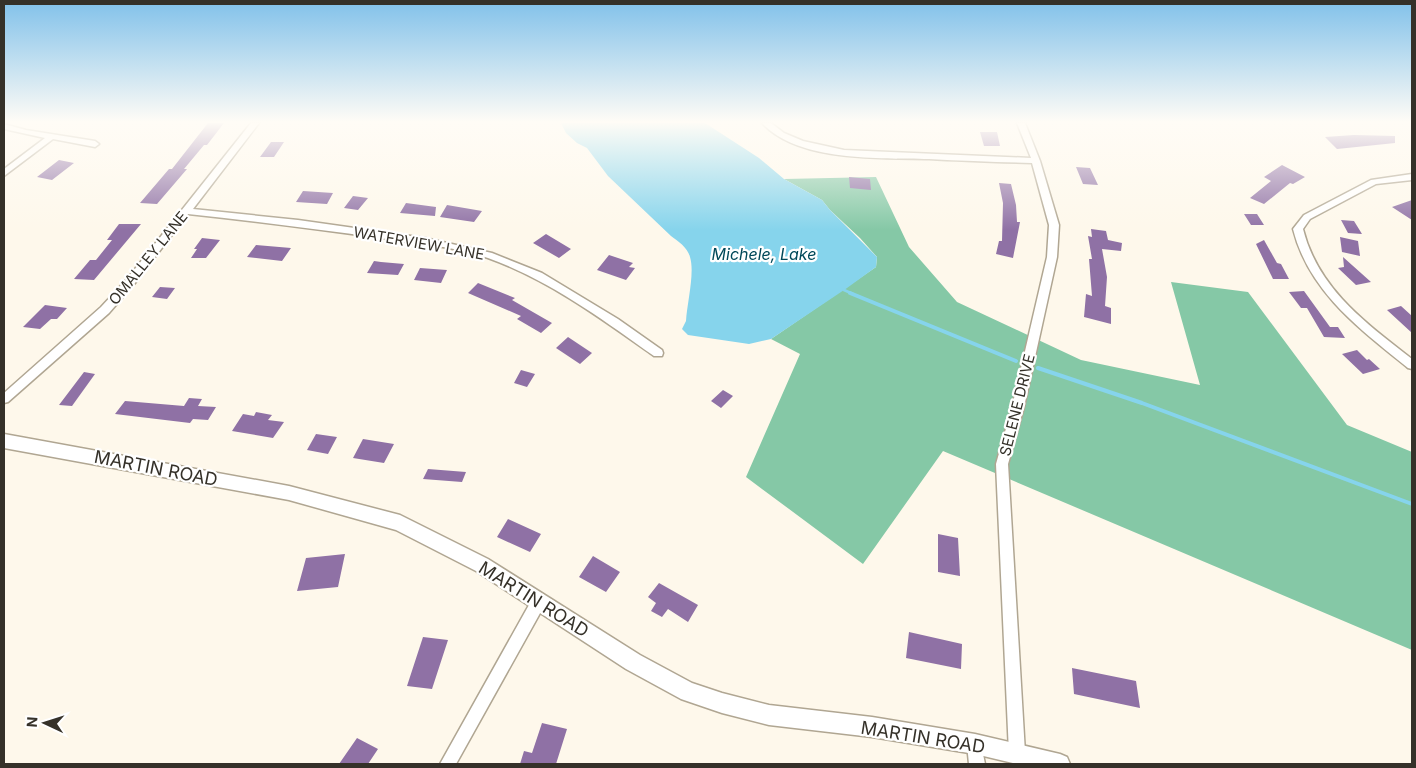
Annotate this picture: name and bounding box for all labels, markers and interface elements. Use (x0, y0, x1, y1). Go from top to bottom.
street label: OMALLEY LANE (104, 207, 192, 309)
street label: WATERVIEW LANE (352, 222, 486, 264)
water label: Michele, Lake (712, 244, 816, 264)
street label: SELENE DRIVE (995, 352, 1039, 458)
street label: MARTIN ROAD (92, 446, 220, 490)
street label: MARTIN ROAD (475, 557, 593, 641)
north arrow (20, 698, 70, 748)
text: N (23, 716, 40, 728)
street label: MARTIN ROAD (859, 717, 987, 757)

